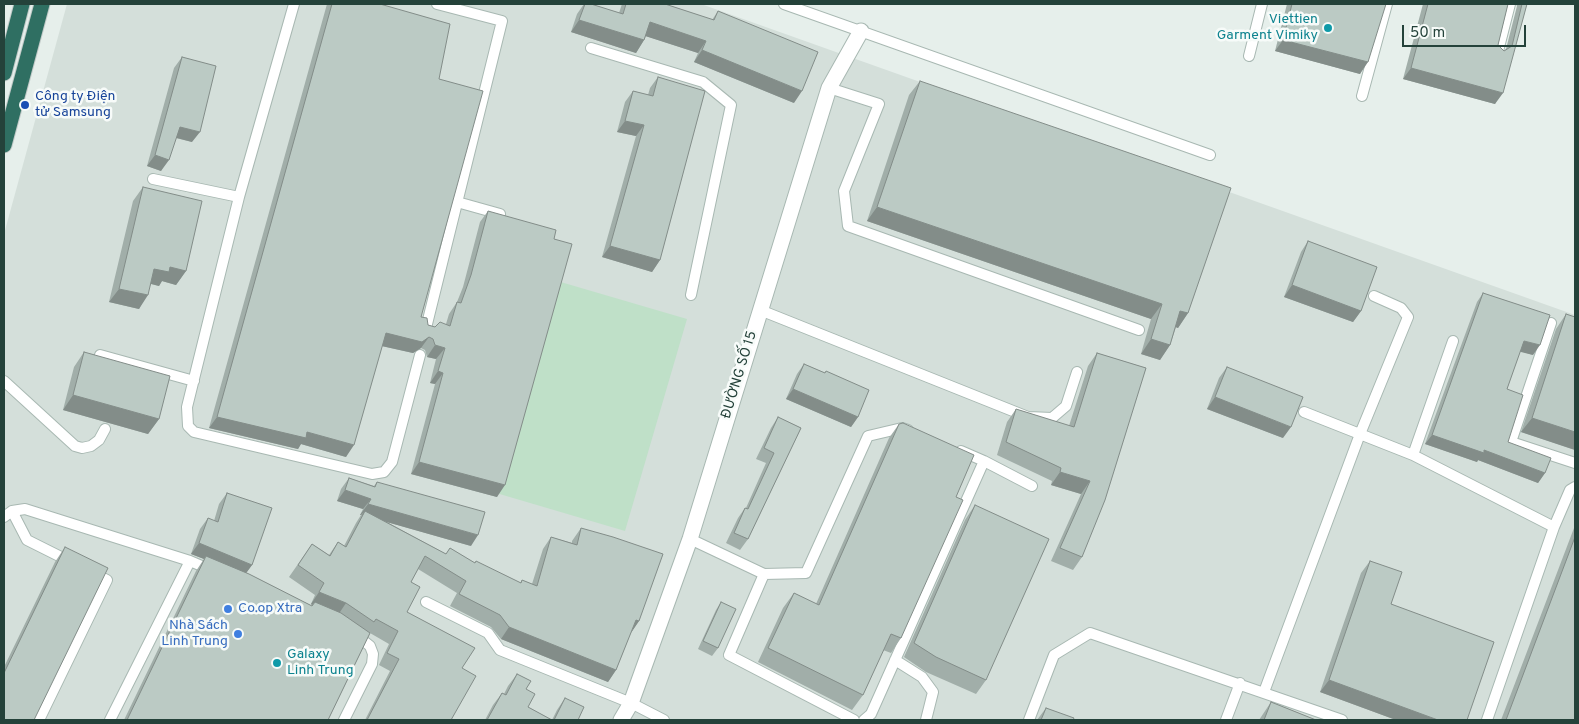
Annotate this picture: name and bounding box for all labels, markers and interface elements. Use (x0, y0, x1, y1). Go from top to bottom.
place label: Viettien Garment Vimiky (1217, 12, 1318, 44)
scale bar (1404, 15, 1528, 47)
marker: Viettien Garment Vimiky (1322, 22, 1334, 34)
text: 50 m (1410, 24, 1445, 43)
place label: Công ty Điện tử Samsung (35, 89, 115, 121)
marker: Công ty Điện tử Samsung (19, 99, 31, 111)
street label: ĐƯỜNG SỐ 15 (719, 329, 761, 421)
place label: Co.op Xtra (238, 601, 302, 617)
marker: Co.op Xtra (222, 603, 234, 615)
place label: Nhà Sách Linh Trung (161, 618, 228, 650)
marker: Nhà Sách Linh Trung (232, 628, 244, 640)
place label: Galaxy Linh Trung (287, 647, 354, 680)
marker: Galaxy Linh Trung (271, 657, 283, 669)

